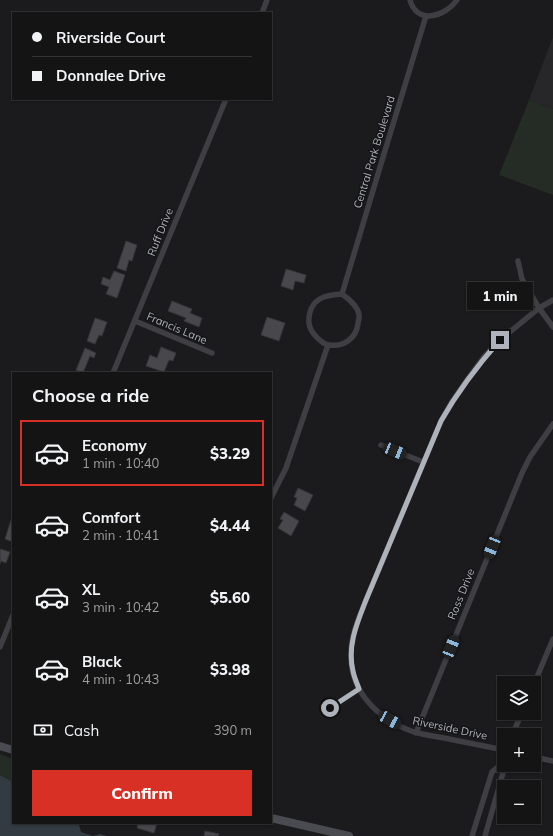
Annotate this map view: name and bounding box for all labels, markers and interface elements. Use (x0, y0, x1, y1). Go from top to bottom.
text: Riverside Court (56, 28, 165, 47)
text: Donnalee Drive (56, 66, 166, 85)
street label: Central Park Boulevard (350, 94, 398, 210)
street label: Ruff Drive (144, 206, 176, 258)
callout: 1 min (467, 282, 533, 310)
text: 1 min (483, 288, 517, 304)
street label: Francis Lane (145, 309, 209, 347)
route end (491, 331, 509, 349)
text: Choose a ride (32, 384, 149, 407)
icon: car (34, 435, 70, 471)
text: Economy (82, 436, 147, 455)
car (382, 441, 408, 461)
text: $3.29 (210, 444, 250, 463)
text: 1 min · 10:40 (82, 455, 159, 471)
icon: car (34, 507, 70, 543)
text: Comfort (82, 508, 140, 527)
text: $4.44 (210, 516, 250, 535)
text: 2 min · 10:41 (82, 527, 159, 543)
car (482, 534, 502, 560)
street label: Ross Drive (444, 566, 478, 622)
icon: car (34, 579, 70, 615)
text: XL (82, 580, 100, 599)
text: $5.60 (210, 588, 250, 607)
text: 3 min · 10:42 (82, 599, 159, 615)
car (441, 634, 461, 660)
icon: car (34, 651, 70, 687)
text: Black (82, 652, 121, 671)
text: $3.98 (210, 660, 250, 679)
text: 4 min · 10:43 (82, 671, 159, 687)
map controls (497, 676, 541, 824)
button: layers (497, 676, 541, 720)
route start (321, 699, 339, 717)
car (377, 709, 403, 731)
street label: Riverside Drive (411, 713, 489, 743)
icon: cash (32, 719, 54, 741)
text: Cash (64, 721, 99, 740)
text: 390 m (214, 722, 252, 738)
button: + (497, 728, 541, 772)
button: Confirm (32, 770, 252, 816)
button: − (497, 780, 541, 824)

